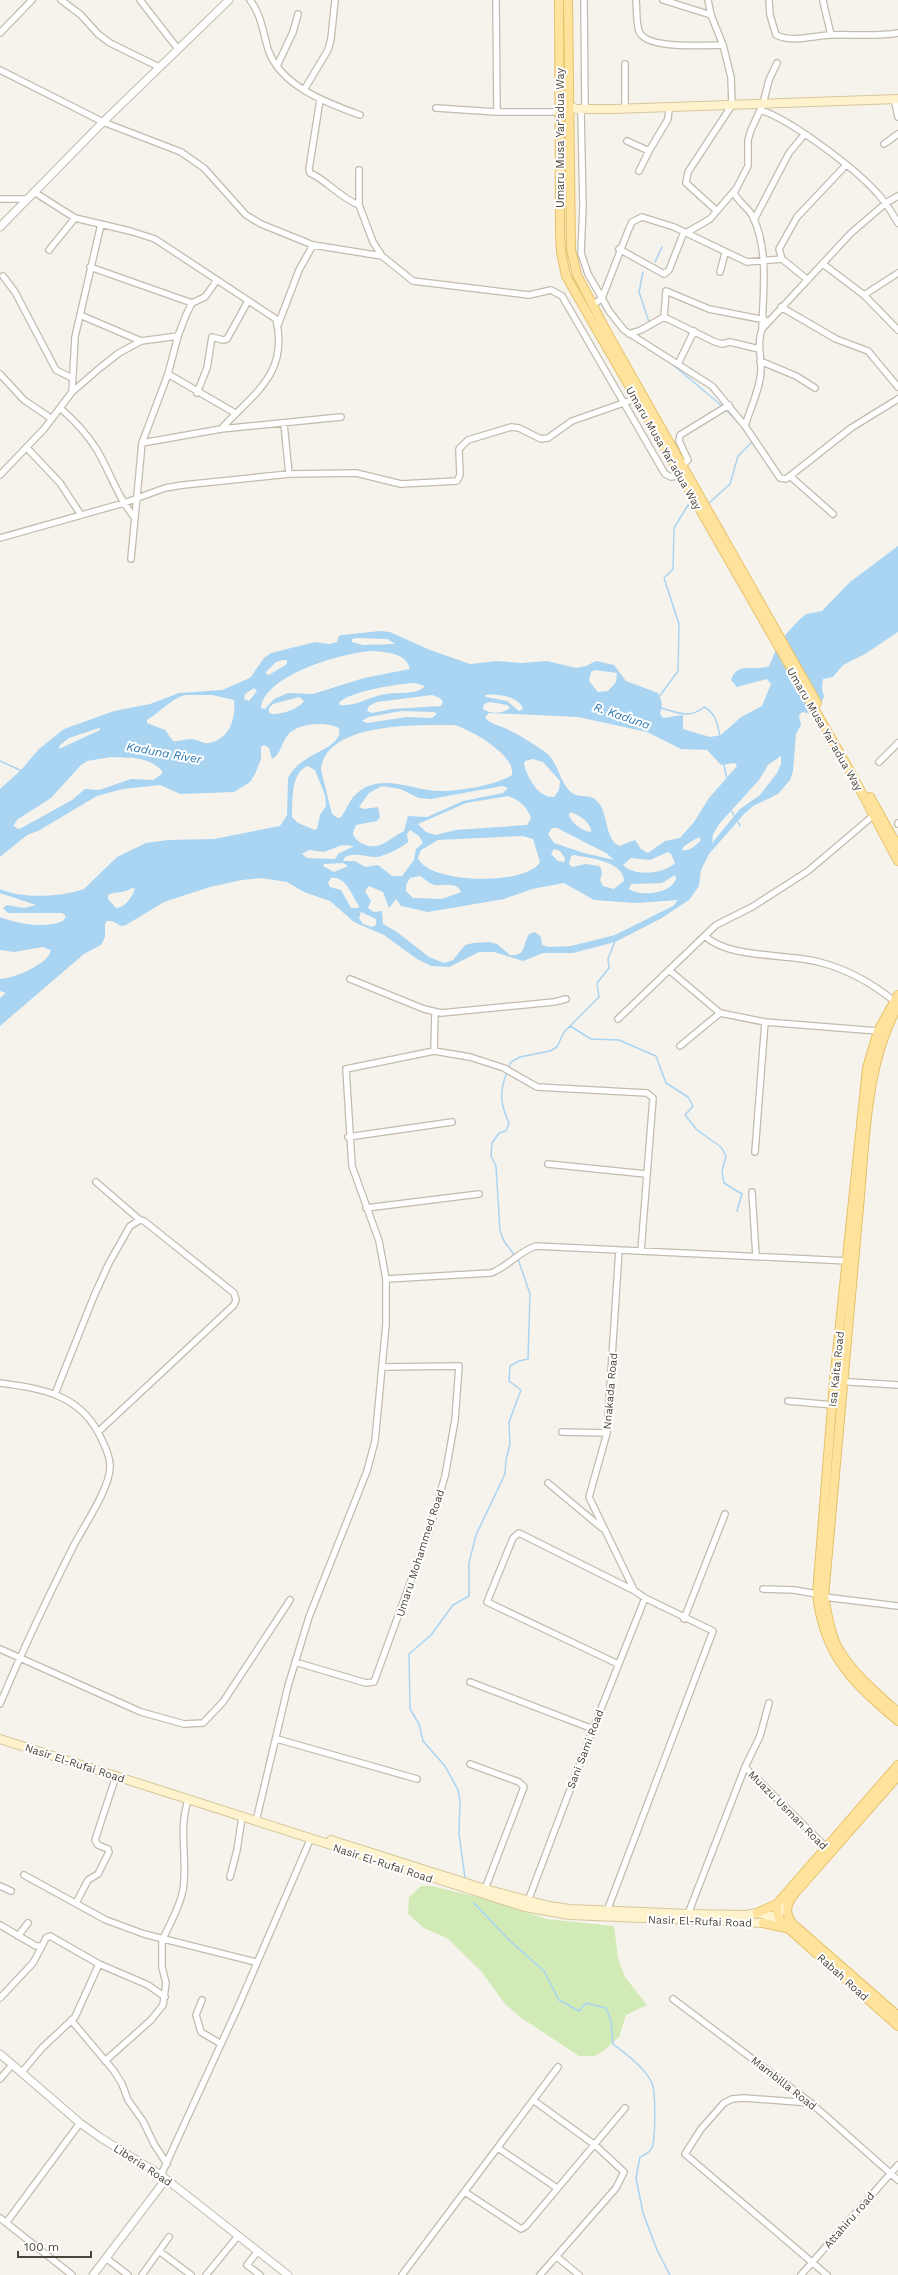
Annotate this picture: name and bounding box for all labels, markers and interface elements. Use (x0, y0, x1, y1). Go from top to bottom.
street label: Umaru Musa Yar'adua Way (554, 68, 567, 208)
street label: Umaru Musa Yar'adua Way (623, 384, 704, 512)
street label: Umaru Musa Yar'adua Way (784, 665, 865, 793)
water label: R. Kaduna (592, 700, 652, 732)
water label: Kaduna River (125, 740, 204, 767)
street label: Isa Kaita Road (826, 1331, 847, 1408)
street label: Nnakada Road (601, 1352, 620, 1430)
street label: Umaru Mohammed Road (394, 1488, 447, 1619)
street label: Sani Sami Road (564, 1708, 607, 1791)
street label: Nasir El-Rufai Road (23, 1741, 126, 1786)
street label: Muazu Usman Road (745, 1768, 830, 1853)
street label: Nasir El-Rufai Road (331, 1841, 434, 1886)
street label: Nasir El-Rufai Road (648, 1913, 752, 1930)
street label: Rabah Road (815, 1951, 871, 2004)
street label: Mambilla Road (748, 2054, 819, 2113)
street label: Liberia Road (111, 2142, 174, 2189)
street label: Attahiru road (821, 2189, 877, 2251)
scale bar (18, 2233, 91, 2259)
text: 100 m (24, 2240, 59, 2254)

